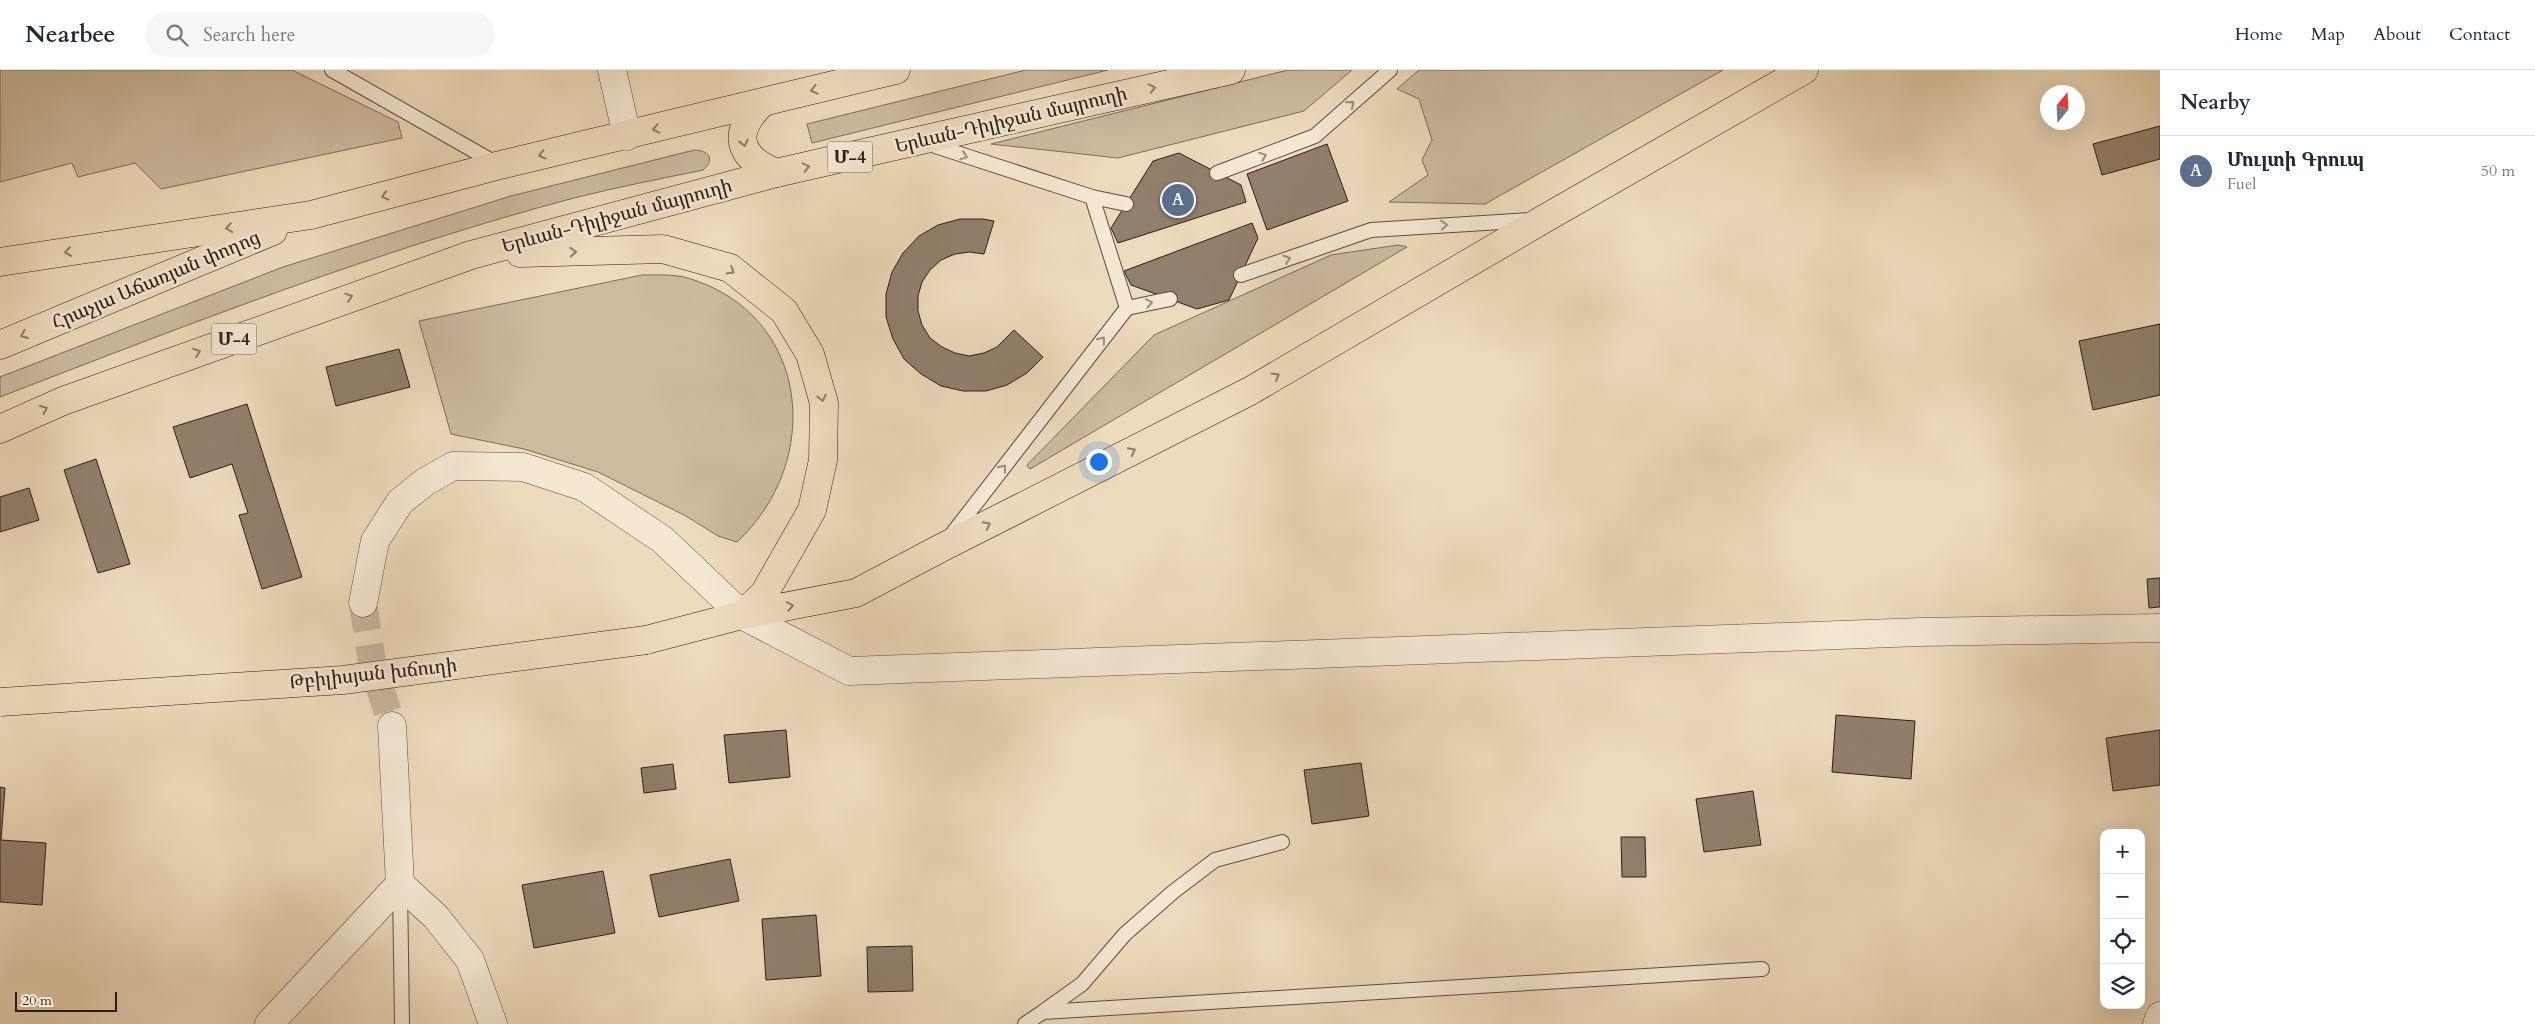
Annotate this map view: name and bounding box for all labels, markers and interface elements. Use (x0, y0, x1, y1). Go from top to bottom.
search box (145, 12, 495, 57)
text: Nearbee (25, 18, 115, 51)
icon: search (163, 21, 191, 49)
text: Search here (203, 22, 295, 48)
text: Home (2235, 22, 2283, 47)
text: Map (2311, 22, 2345, 47)
text: About (2373, 22, 2421, 47)
text: Contact (2449, 22, 2510, 47)
street label: Երևան-Դիլիջան մայրուղի (892, 81, 1130, 159)
one-way arrow (1148, 83, 1157, 94)
one-way arrow (810, 84, 819, 95)
north arrow (2040, 85, 2085, 130)
text: Nearby (2180, 88, 2251, 117)
one-way arrow (1346, 101, 1355, 110)
one-way arrow (652, 123, 661, 134)
one-way arrow (738, 139, 749, 147)
road number: Մ-4 (828, 142, 872, 172)
text: Մուլտի Գրուպ (2227, 147, 2364, 173)
one-way arrow (537, 149, 546, 160)
one-way arrow (960, 150, 968, 160)
one-way arrow (1258, 152, 1267, 162)
text: A (2190, 160, 2202, 182)
text: 50 m (2481, 160, 2515, 182)
one-way arrow (802, 162, 811, 173)
street label: Երևան-Դիլիջան մայրուղի (499, 173, 735, 259)
text: Fuel (2227, 173, 2256, 195)
pin: A (1162, 181, 1194, 219)
one-way arrow (380, 190, 389, 201)
one-way arrow (1441, 220, 1449, 231)
one-way arrow (224, 222, 233, 232)
street label: Հրաչյա Աճառյան փողոց (48, 224, 264, 336)
one-way arrow (64, 246, 72, 256)
one-way arrow (569, 246, 577, 257)
one-way arrow (1282, 255, 1290, 265)
one-way arrow (726, 264, 735, 274)
one-way arrow (345, 293, 353, 303)
one-way arrow (1144, 299, 1153, 309)
road number: Մ-4 (212, 323, 256, 354)
one-way arrow (20, 329, 29, 339)
one-way arrow (1097, 336, 1106, 345)
one-way arrow (192, 348, 200, 358)
one-way arrow (1270, 373, 1279, 383)
one-way arrow (816, 394, 827, 403)
one-way arrow (39, 405, 48, 416)
one-way arrow (1127, 447, 1136, 457)
your location (1086, 449, 1112, 475)
one-way arrow (997, 465, 1005, 474)
one-way arrow (981, 521, 990, 531)
one-way arrow (785, 601, 794, 612)
street label: Թբիլիսյան խճուղի (288, 652, 458, 696)
map controls (2100, 829, 2145, 1009)
button: + (2100, 829, 2145, 874)
button: − (2100, 874, 2145, 919)
button: locate (2100, 919, 2145, 964)
button: layers (2100, 964, 2145, 1009)
scale bar (15, 989, 118, 1012)
text: 20 m (22, 991, 52, 1010)

